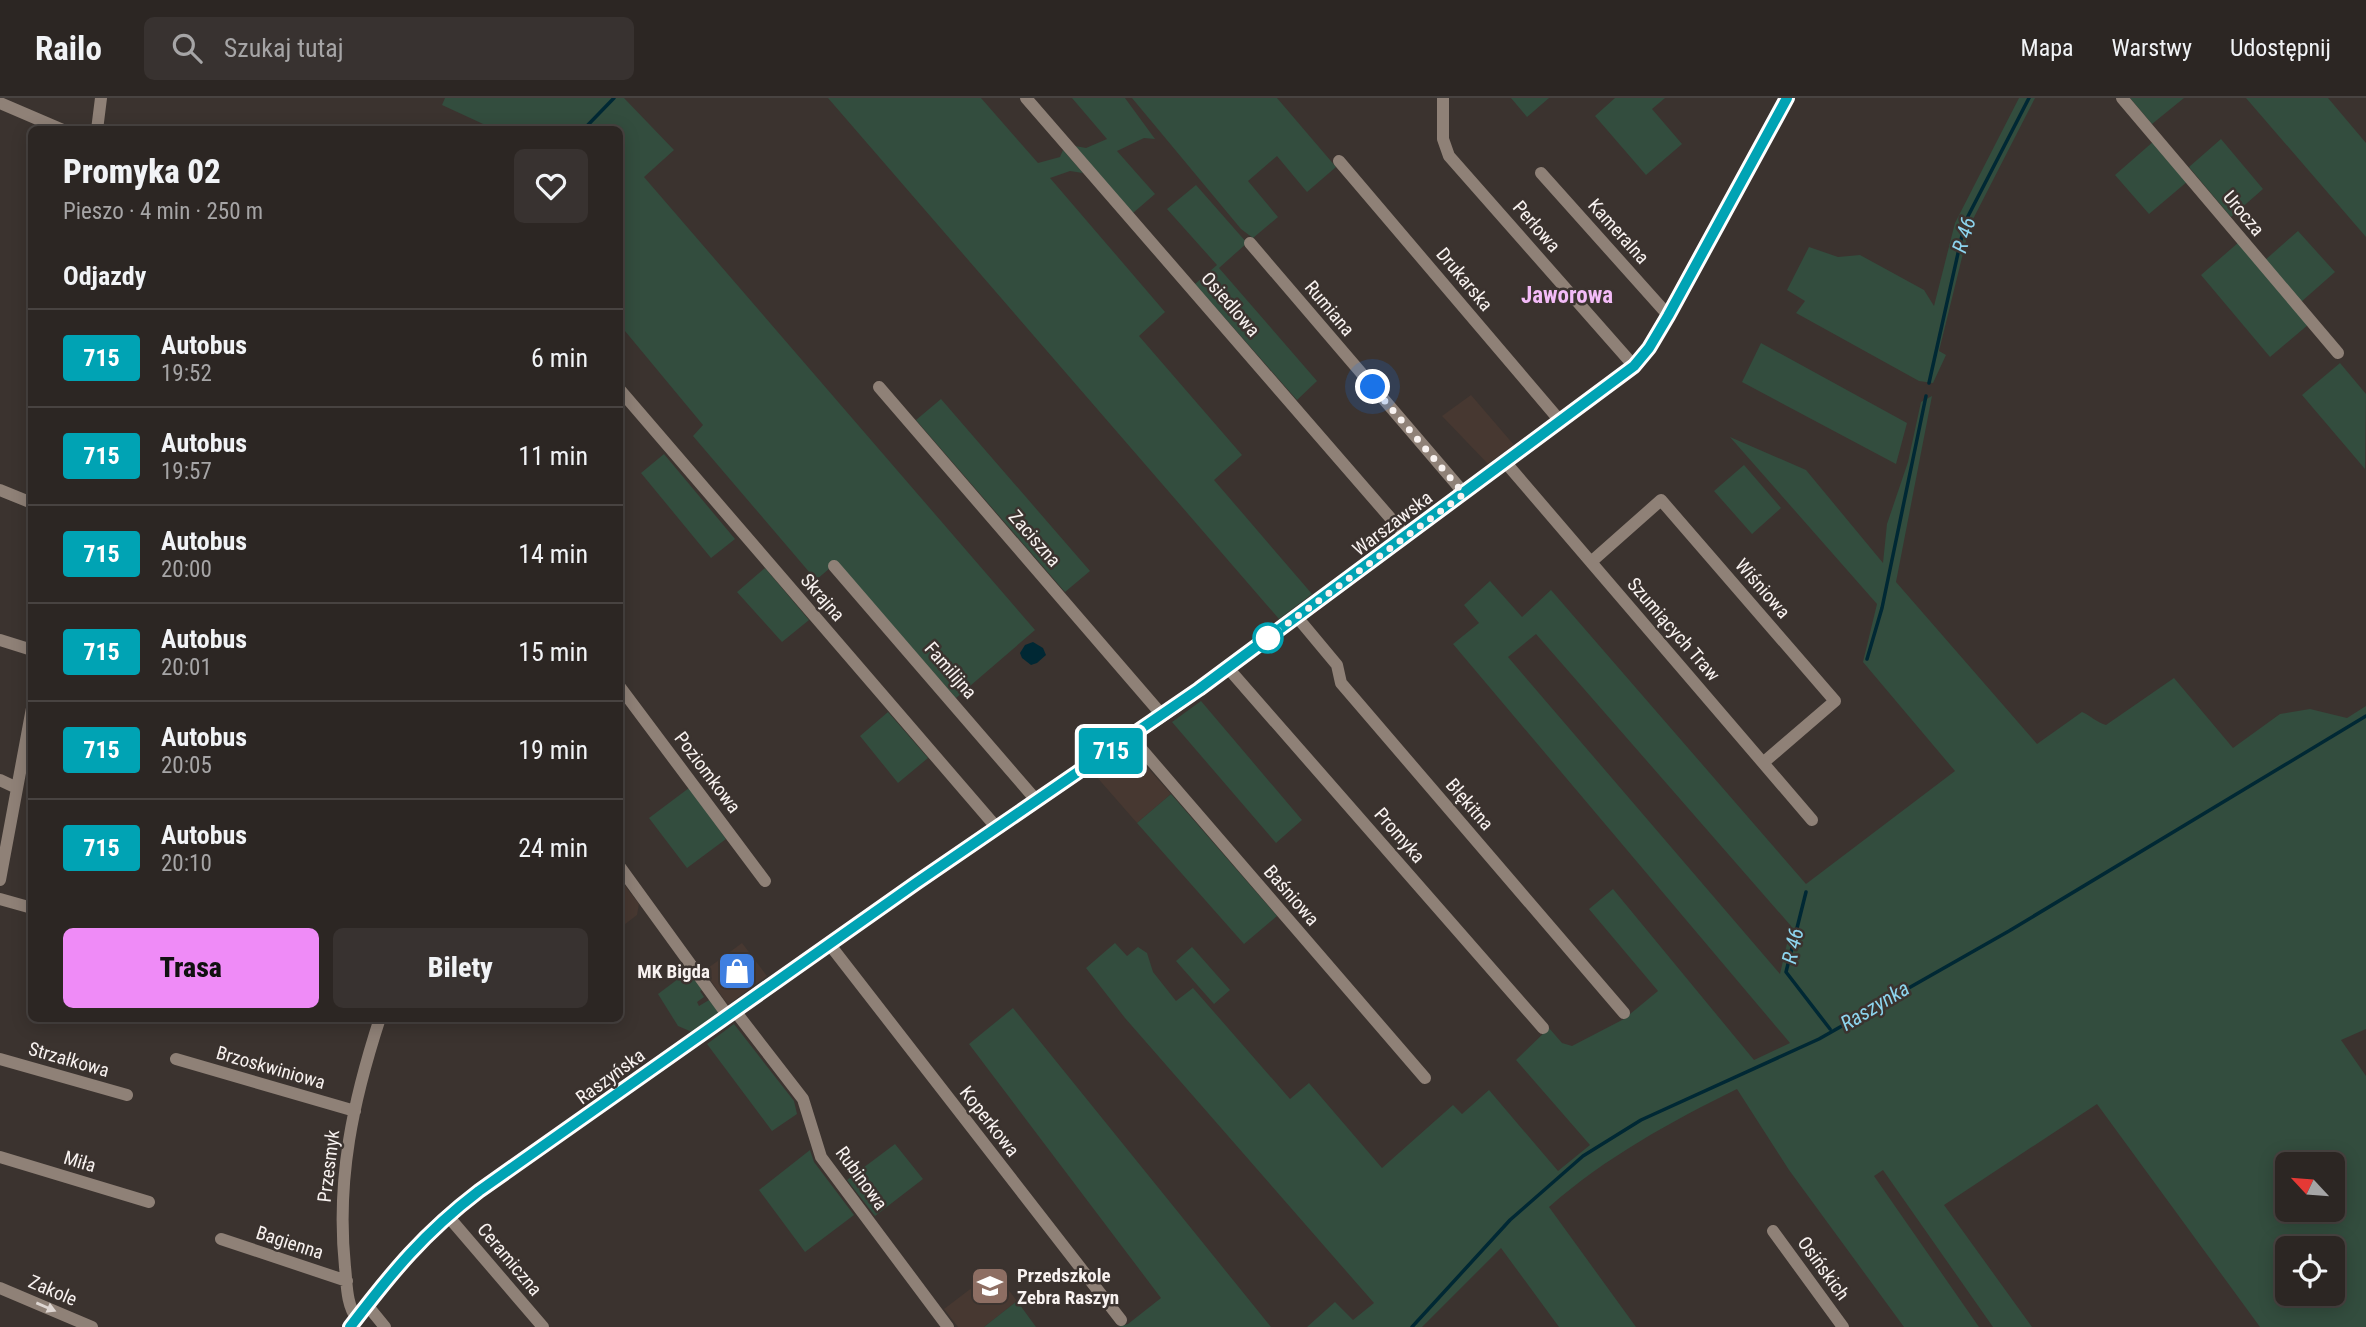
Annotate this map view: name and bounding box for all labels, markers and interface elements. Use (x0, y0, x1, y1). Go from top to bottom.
search box (144, 17, 634, 80)
text: Railo (35, 29, 102, 68)
icon: search (168, 29, 206, 67)
text: Szukaj tutaj (224, 33, 344, 63)
text: Mapa (2021, 34, 2074, 62)
text: Warstwy (2112, 34, 2192, 62)
text: Udostępnij (2230, 34, 2331, 62)
button: heart (514, 149, 588, 223)
text: Promyka 02 (63, 152, 221, 191)
street label: Urocza (2218, 186, 2269, 241)
street label: Kameralna (1583, 194, 1654, 269)
street label: Perłowa (1508, 196, 1565, 257)
text: Pieszo · 4 min · 250 m (63, 198, 263, 225)
water label: R 46 (1947, 214, 1981, 256)
street label: Drukarska (1432, 243, 1498, 316)
text: Odjazdy (63, 261, 146, 291)
street label: Osiedlowa (1196, 267, 1265, 341)
street label: Rumiana (1300, 276, 1359, 341)
district label: Jaworowa (1521, 282, 1613, 309)
text: Autobus (161, 330, 247, 360)
text: 6 min (531, 343, 588, 373)
text: 715 (83, 344, 120, 372)
text: 19:52 (161, 360, 212, 387)
your location (1355, 369, 1390, 404)
text: Autobus (161, 428, 247, 458)
text: 11 min (518, 441, 588, 471)
text: 715 (83, 442, 120, 470)
text: 19:57 (161, 458, 212, 485)
street label: Warszawska (1348, 486, 1437, 561)
street label: Zaciszna (1004, 505, 1065, 571)
text: Autobus (161, 526, 247, 556)
text: 14 min (518, 539, 588, 569)
text: 715 (83, 540, 120, 568)
street label: Wiśniowa (1730, 554, 1795, 623)
text: 20:00 (161, 556, 212, 583)
street label: Skrajna (796, 569, 850, 626)
street label: Szumiących Traw (1622, 573, 1725, 686)
unlabelled marker (1253, 623, 1283, 653)
text: Autobus (161, 624, 247, 654)
text: 15 min (518, 637, 588, 667)
street label: Familijna (920, 637, 982, 703)
text: 715 (83, 638, 120, 666)
text: 20:01 (161, 654, 212, 681)
text: Autobus (161, 722, 247, 752)
street label: Poziomkowa (670, 727, 746, 818)
line badge: 715 (1071, 728, 1151, 774)
text: 19 min (518, 735, 588, 765)
text: 715 (83, 736, 120, 764)
text: 715 (1093, 737, 1129, 765)
text: 20:05 (161, 752, 212, 779)
street label: Błękitna (1441, 774, 1498, 835)
street label: Promyka (1369, 803, 1430, 868)
text: Autobus (161, 820, 247, 850)
text: 24 min (518, 833, 588, 863)
text: 715 (83, 834, 120, 862)
text: 20:10 (161, 850, 212, 877)
street label: Baśniowa (1259, 860, 1324, 930)
water label: R 46 (1777, 926, 1809, 966)
button: Trasa (63, 928, 319, 1008)
button: Bilety (333, 928, 588, 1008)
shop icon: MK Bigda (716, 950, 758, 992)
place label: MK Bigda (637, 960, 710, 983)
water label: Raszynka (1836, 976, 1914, 1036)
street label: Strzałkowa (26, 1037, 112, 1082)
street label: Brzoskwiniowa (214, 1041, 328, 1094)
street label: Raszyńska (571, 1044, 649, 1109)
street label: Koperkowa (955, 1081, 1024, 1161)
street label: Przesmyk (313, 1128, 344, 1204)
street label: Rubinowa (831, 1142, 892, 1215)
street label: Miła (61, 1146, 99, 1177)
north arrow (2275, 1152, 2345, 1222)
map controls (2275, 1152, 2345, 1306)
street label: Ceramiczna (472, 1218, 547, 1301)
street label: Bagienna (253, 1221, 327, 1264)
street label: Osińskich (1793, 1232, 1854, 1305)
button: locate (2275, 1236, 2345, 1306)
place label: Przedszkole Zebra Raszyn (1017, 1264, 1119, 1309)
school or university icon: Przedszkole Zebra Raszyn (969, 1265, 1011, 1307)
street label: Zakole (25, 1270, 81, 1311)
one-way arrow (36, 1301, 56, 1313)

